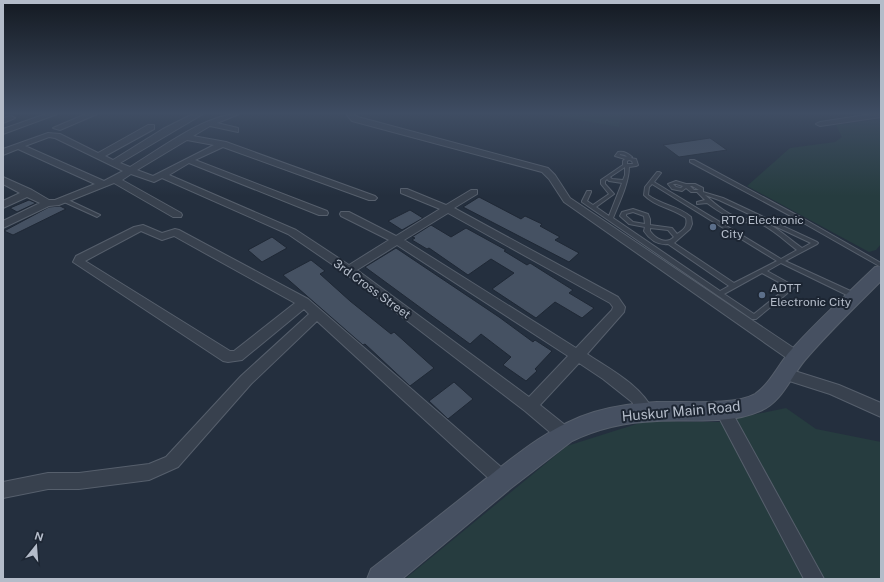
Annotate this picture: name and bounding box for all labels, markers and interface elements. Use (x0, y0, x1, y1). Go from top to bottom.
place label: RTO Electronic City (721, 213, 804, 241)
marker: RTO Electronic City (708, 222, 718, 232)
street label: 3rd Cross Street (331, 256, 414, 322)
place label: ADTT Electronic City (770, 281, 852, 309)
marker: ADTT Electronic City (757, 290, 767, 300)
street label: Huskur Main Road (621, 398, 741, 424)
north arrow (16, 526, 56, 566)
text: N (33, 529, 45, 543)

